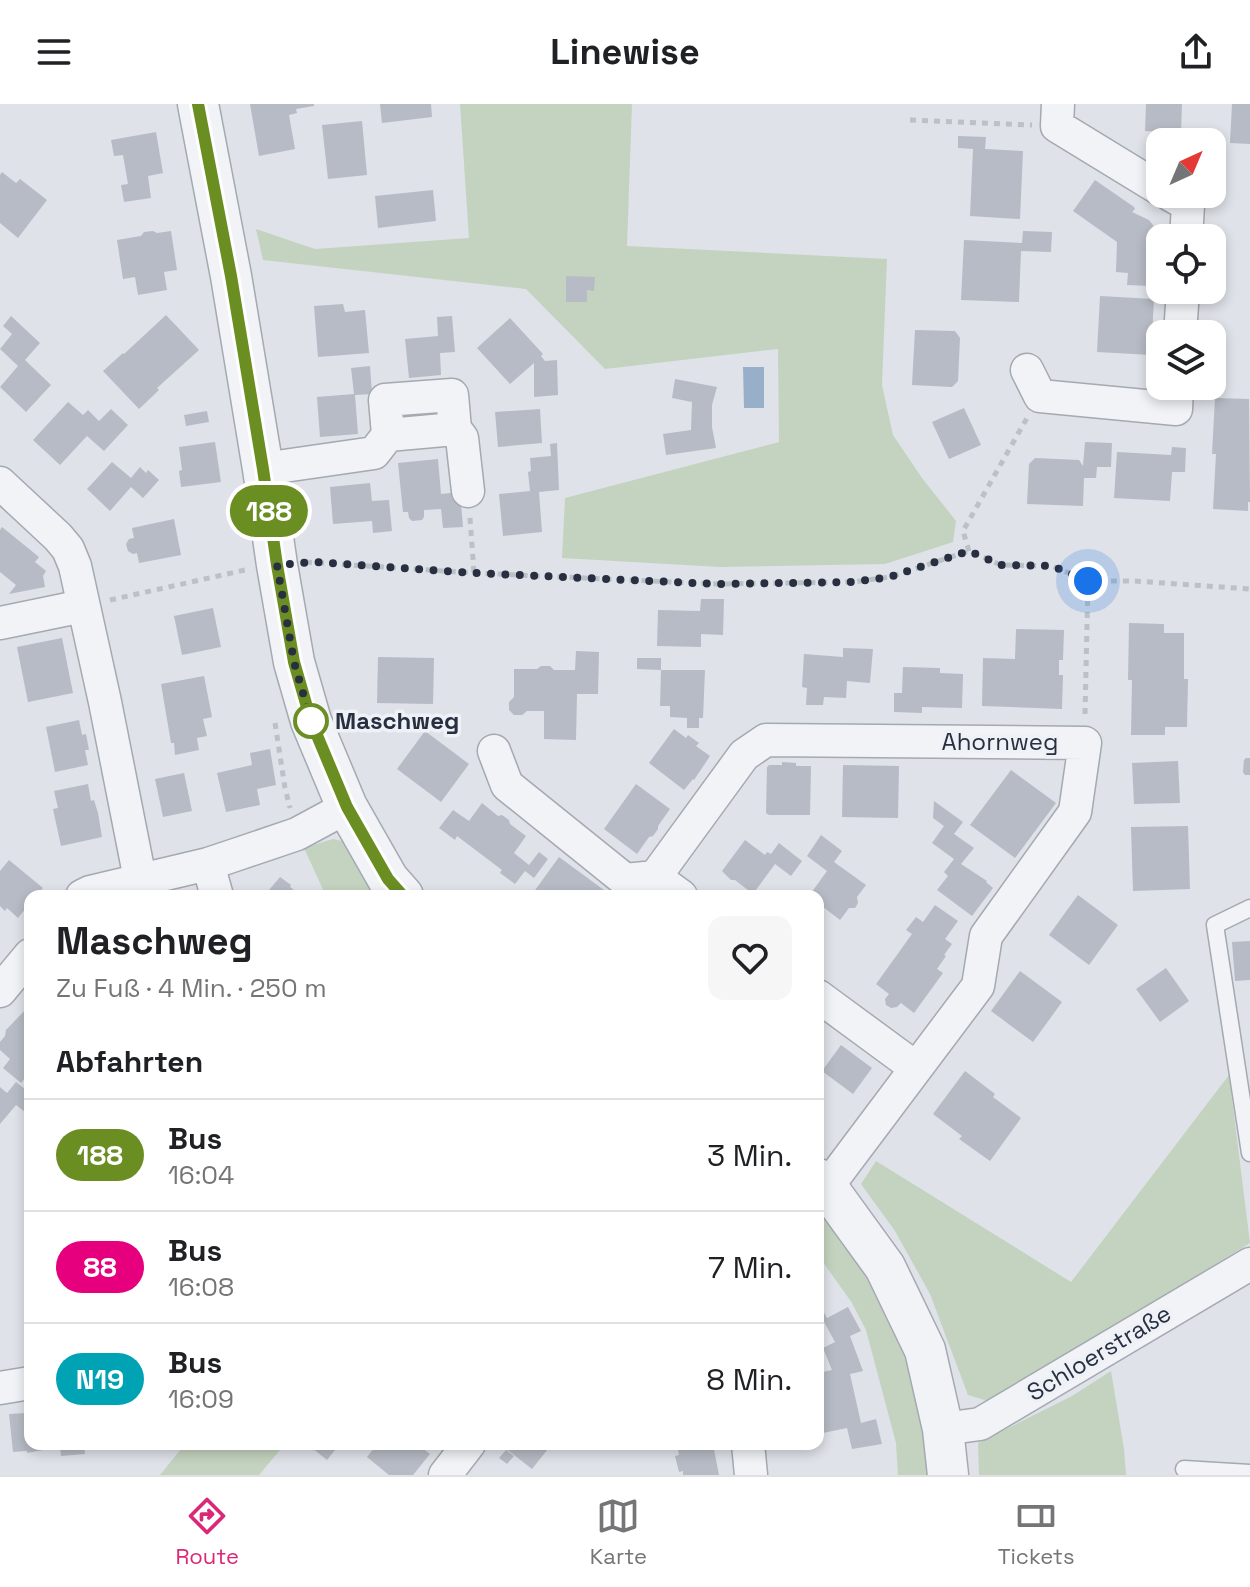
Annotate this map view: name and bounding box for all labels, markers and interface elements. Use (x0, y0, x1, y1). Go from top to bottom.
text: Linewise (550, 29, 700, 75)
icon: menu (32, 30, 76, 74)
icon: share (1174, 30, 1218, 74)
north arrow (1146, 128, 1226, 208)
map controls (1146, 128, 1226, 400)
button: locate (1146, 224, 1226, 304)
button: layers (1146, 320, 1226, 400)
line badge: 188 (223, 485, 315, 537)
text: 188 (246, 493, 292, 529)
your location (1068, 561, 1108, 601)
marker: Maschweg (294, 704, 328, 738)
place label: Maschweg (335, 705, 459, 736)
street label: Ahornweg (942, 726, 1058, 757)
button: heart (708, 916, 792, 1000)
text: Maschweg (56, 917, 253, 965)
text: Zu Fuß · 4 Min. · 250 m (56, 971, 327, 1005)
text: Abfahrten (56, 1042, 203, 1081)
text: Bus (168, 1119, 222, 1158)
text: 3 Min. (707, 1136, 792, 1175)
text: 188 (77, 1137, 123, 1173)
text: 16:04 (168, 1158, 234, 1192)
text: Bus (168, 1231, 222, 1270)
text: 7 Min. (708, 1248, 792, 1287)
text: 88 (83, 1249, 117, 1285)
text: 16:08 (168, 1270, 234, 1304)
street label: Schloerstraße (1021, 1297, 1176, 1408)
text: Bus (168, 1343, 222, 1382)
text: 8 Min. (706, 1360, 792, 1399)
text: N19 (76, 1361, 124, 1397)
text: 16:09 (168, 1382, 234, 1416)
tab: Route (175, 1494, 239, 1570)
tab: Karte (590, 1494, 647, 1570)
tab: Tickets (998, 1494, 1075, 1570)

